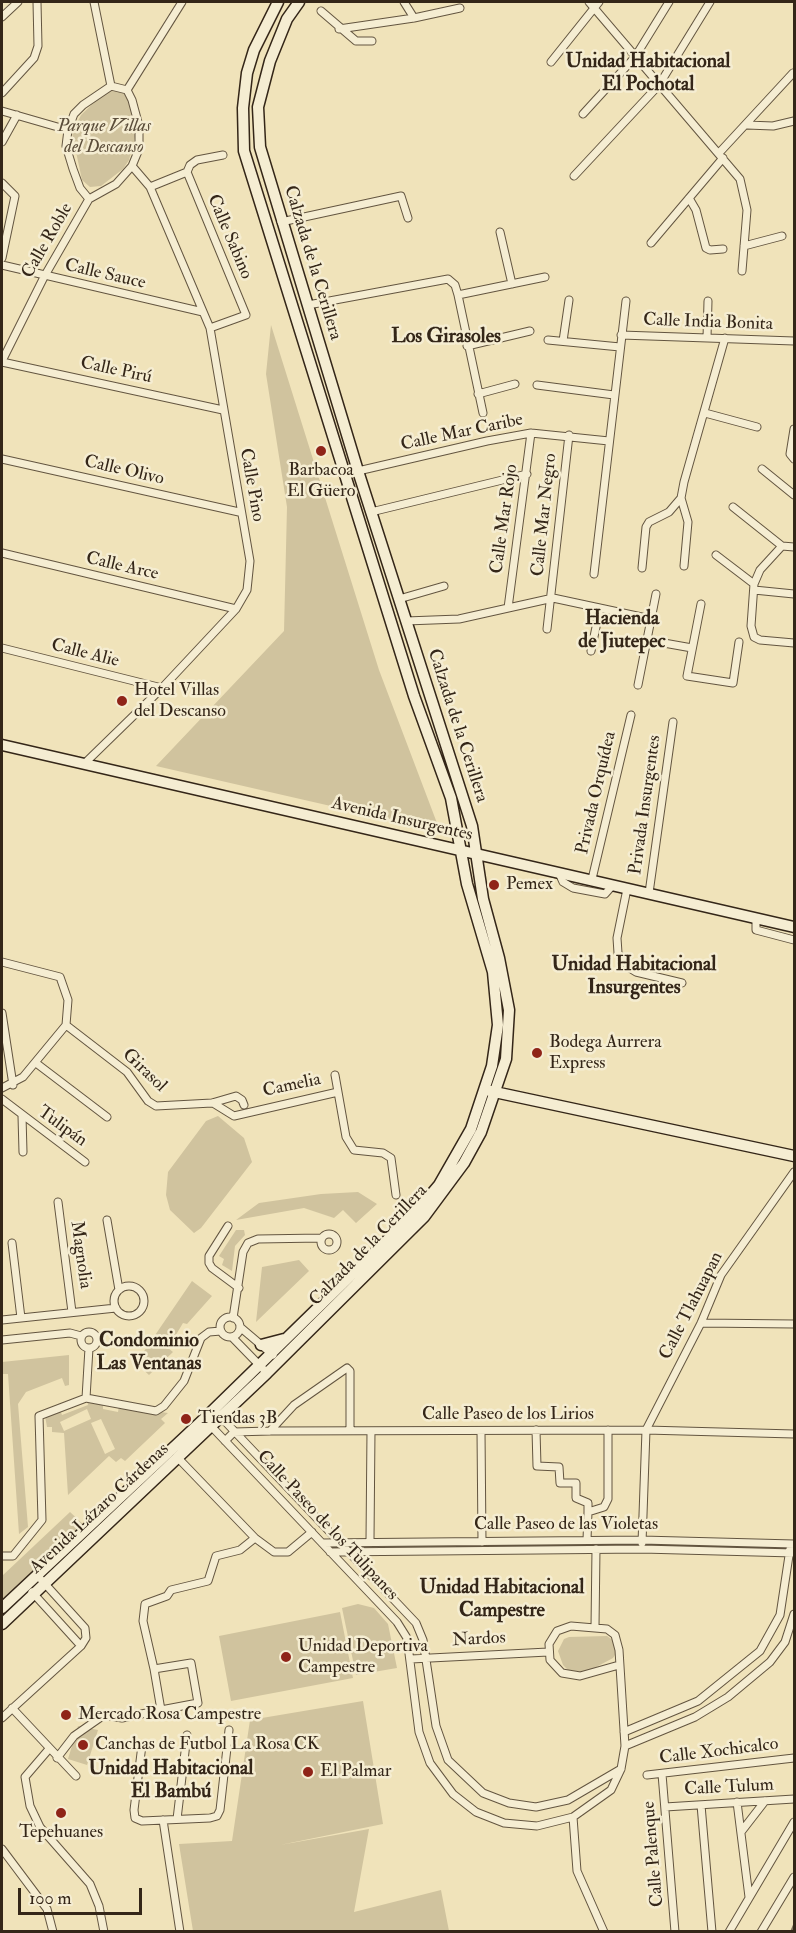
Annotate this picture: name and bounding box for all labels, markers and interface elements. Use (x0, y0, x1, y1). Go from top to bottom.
district label: Unidad Habitacional El Pochotal (566, 51, 730, 98)
park label: Parque Villas del Descanso (57, 116, 151, 158)
street label: Calzada de la Cerillera (278, 183, 346, 343)
street label: Calle Sabino (202, 191, 256, 283)
street label: Calle Roble (18, 200, 78, 282)
street label: Calle Sauce (62, 255, 148, 295)
street label: Calle India Bonita (643, 310, 773, 336)
district label: Los Girasoles (391, 326, 501, 350)
street label: Calle Pirú (78, 353, 154, 389)
street label: Calle Mar Caribe (399, 409, 525, 457)
marker: Barbacoa El Güero (314, 444, 328, 458)
street label: Calle Pino (234, 447, 268, 523)
street label: Calle Olivo (82, 451, 166, 491)
street label: Calle Mar Negro (528, 452, 562, 578)
place label: Barbacoa El Güero (287, 460, 355, 502)
street label: Calle Mar Rojo (487, 463, 523, 575)
street label: Calle Arce (84, 548, 160, 586)
district label: Hacienda de Jiutepec (578, 608, 666, 655)
street label: Calle Alie (49, 635, 121, 673)
street label: Calzada de la Cerillera (422, 646, 492, 806)
place label: Hotel Villas del Descanso (134, 680, 226, 722)
marker: Hotel Villas del Descanso (115, 694, 129, 708)
street label: Privada Orquídea (572, 729, 622, 857)
street label: Privada Insurgentes (626, 734, 666, 876)
street label: Avenida Insurgentes (329, 793, 475, 847)
place label: Pemex (506, 874, 553, 896)
marker: Pemex (487, 878, 501, 892)
district label: Unidad Habitacional Insurgentes (552, 954, 716, 1001)
place label: Bodega Aurrera Express (549, 1032, 662, 1074)
street label: Girasol (117, 1045, 171, 1097)
marker: Bodega Aurrera Express (530, 1046, 544, 1060)
street label: Camelia (261, 1069, 323, 1103)
street label: Tulipán (33, 1102, 91, 1152)
street label: Calzada de la Cerillera (306, 1181, 432, 1311)
street label: Magnolia (65, 1220, 95, 1290)
street label: Calle Tlahuapan (656, 1248, 728, 1364)
district label: Condominio Las Ventanas (97, 1330, 201, 1377)
street label: Calle Paseo de los Lirios (422, 1404, 594, 1426)
place label: Tiendas 3B (198, 1408, 278, 1430)
marker: Tiendas 3B (179, 1412, 193, 1426)
street label: Avenida Lázaro Cárdenas (26, 1439, 174, 1579)
street label: Calle Paseo de los Tulipanes (252, 1446, 402, 1606)
street label: Calle Paseo de las Violetas (474, 1514, 658, 1536)
district label: Unidad Habitacional Campestre (420, 1577, 584, 1624)
street label: Nardos (452, 1628, 506, 1652)
place label: Unidad Deportiva Campestre (298, 1636, 428, 1678)
marker: Unidad Deportiva Campestre (279, 1650, 293, 1664)
place label: Mercado Rosa Campestre (78, 1704, 261, 1726)
marker: Mercado Rosa Campestre (59, 1708, 73, 1722)
place label: Canchas de Futbol La Rosa CK (95, 1734, 319, 1756)
street label: Calle Xochicalco (658, 1734, 780, 1770)
marker: Canchas de Futbol La Rosa CK (76, 1738, 90, 1752)
district label: Unidad Habitacional El Bambú (89, 1758, 253, 1805)
place label: El Palmar (320, 1761, 392, 1783)
marker: El Palmar (301, 1765, 315, 1779)
street label: Calle Tulum (684, 1775, 774, 1801)
street label: Calle Palenque (639, 1800, 669, 1908)
marker: Tepehuanes (54, 1806, 68, 1820)
place label: Tepehuanes (19, 1822, 103, 1844)
scale bar (21, 1876, 146, 1914)
text: 100 m (29, 1887, 72, 1910)

